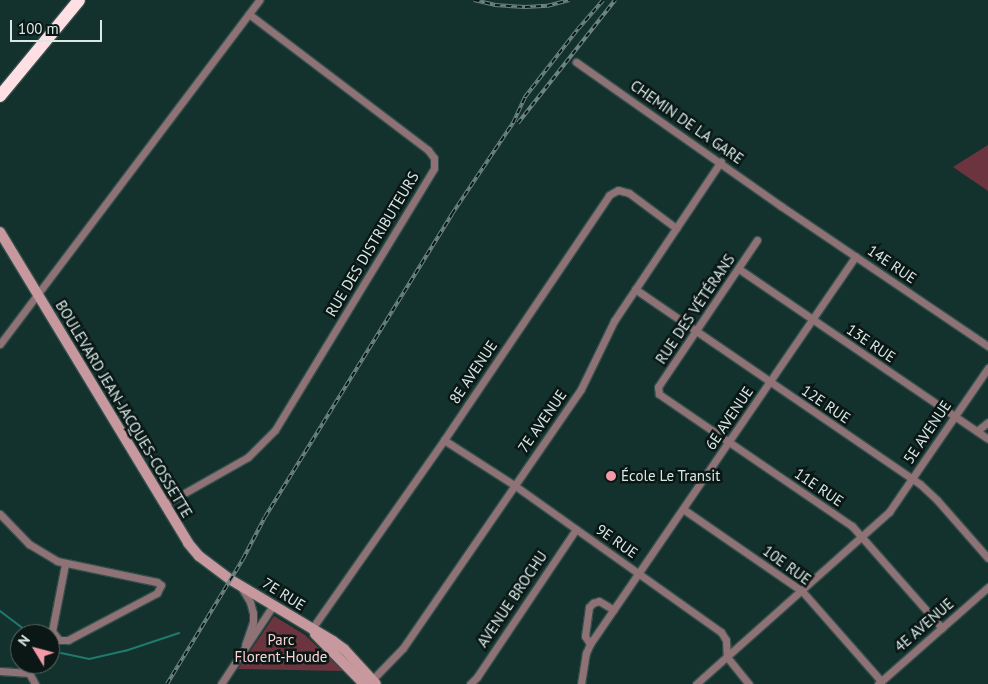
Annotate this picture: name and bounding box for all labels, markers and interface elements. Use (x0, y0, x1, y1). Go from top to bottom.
scale bar (12, 10, 105, 42)
text: 100 m (18, 19, 59, 38)
street label: CHEMIN DE LA GARE (627, 76, 747, 168)
street label: RUE DES DISTRIBUTEURS (322, 168, 422, 320)
street label: 14E RUE (864, 241, 920, 287)
street label: RUE DES VÉTÉRANS (652, 251, 738, 367)
street label: BOULEVARD JEAN-JACQUES-COSSETTE (52, 297, 196, 521)
street label: 13E RUE (843, 320, 899, 366)
street label: 8E AVENUE (445, 337, 501, 407)
street label: 12E RUE (798, 381, 854, 427)
street label: 6E AVENUE (701, 383, 757, 453)
street label: 7E AVENUE (514, 386, 570, 456)
street label: 5E AVENUE (899, 397, 955, 467)
street label: 11E RUE (791, 464, 847, 510)
place label: École Le Transit (621, 467, 721, 485)
marker: École Le Transit (605, 470, 617, 482)
street label: 9E RUE (593, 520, 641, 562)
street label: 10E RUE (759, 542, 815, 588)
street label: AVENUE BROCHU (473, 547, 551, 651)
street label: 7E RUE (259, 574, 309, 614)
street label: 4E AVENUE (891, 594, 957, 656)
north arrow (10, 624, 60, 674)
park label: Parc Florent-Houde (235, 630, 327, 665)
text: N (14, 631, 34, 650)

